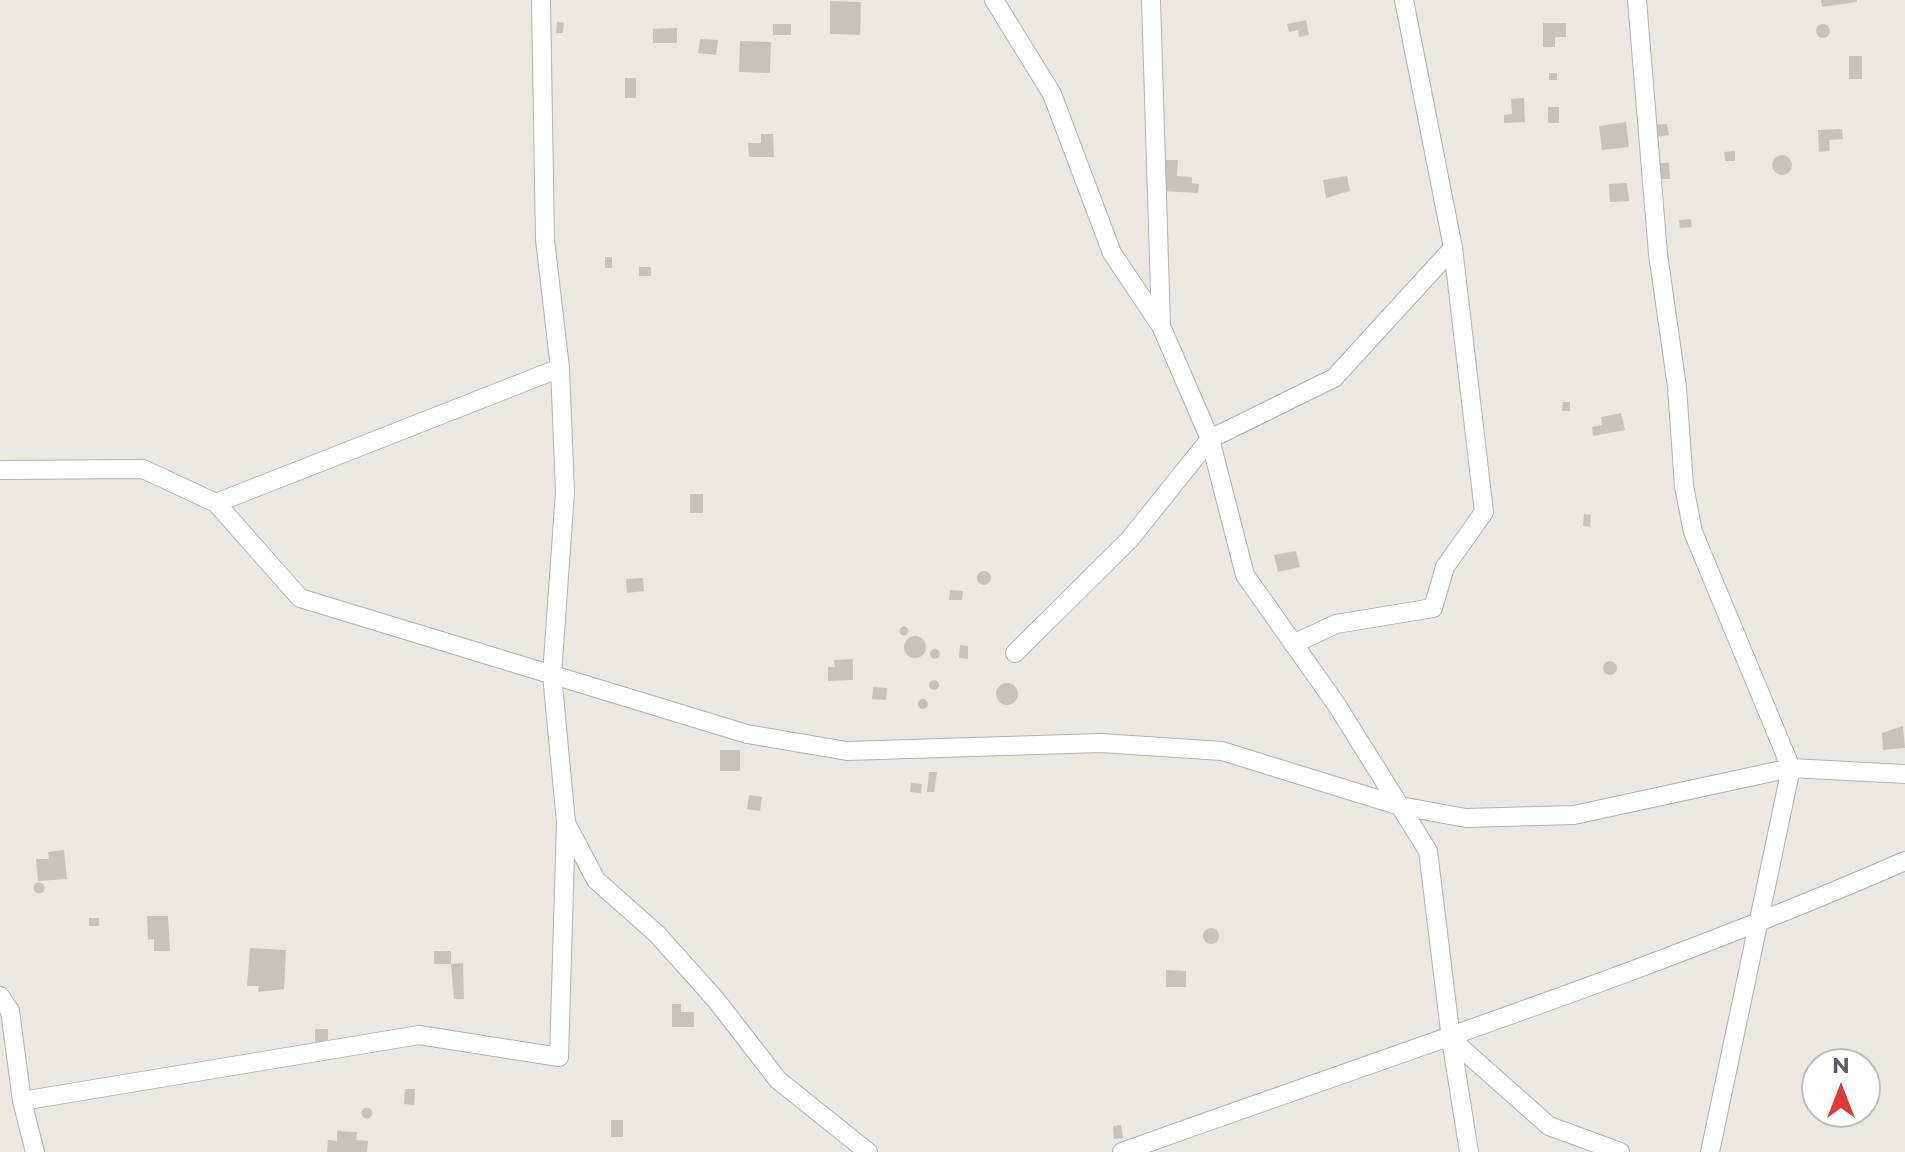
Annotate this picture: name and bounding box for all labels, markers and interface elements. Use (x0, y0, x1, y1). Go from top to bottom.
north arrow (1801, 1048, 1881, 1128)
text: N (1832, 1052, 1850, 1079)

